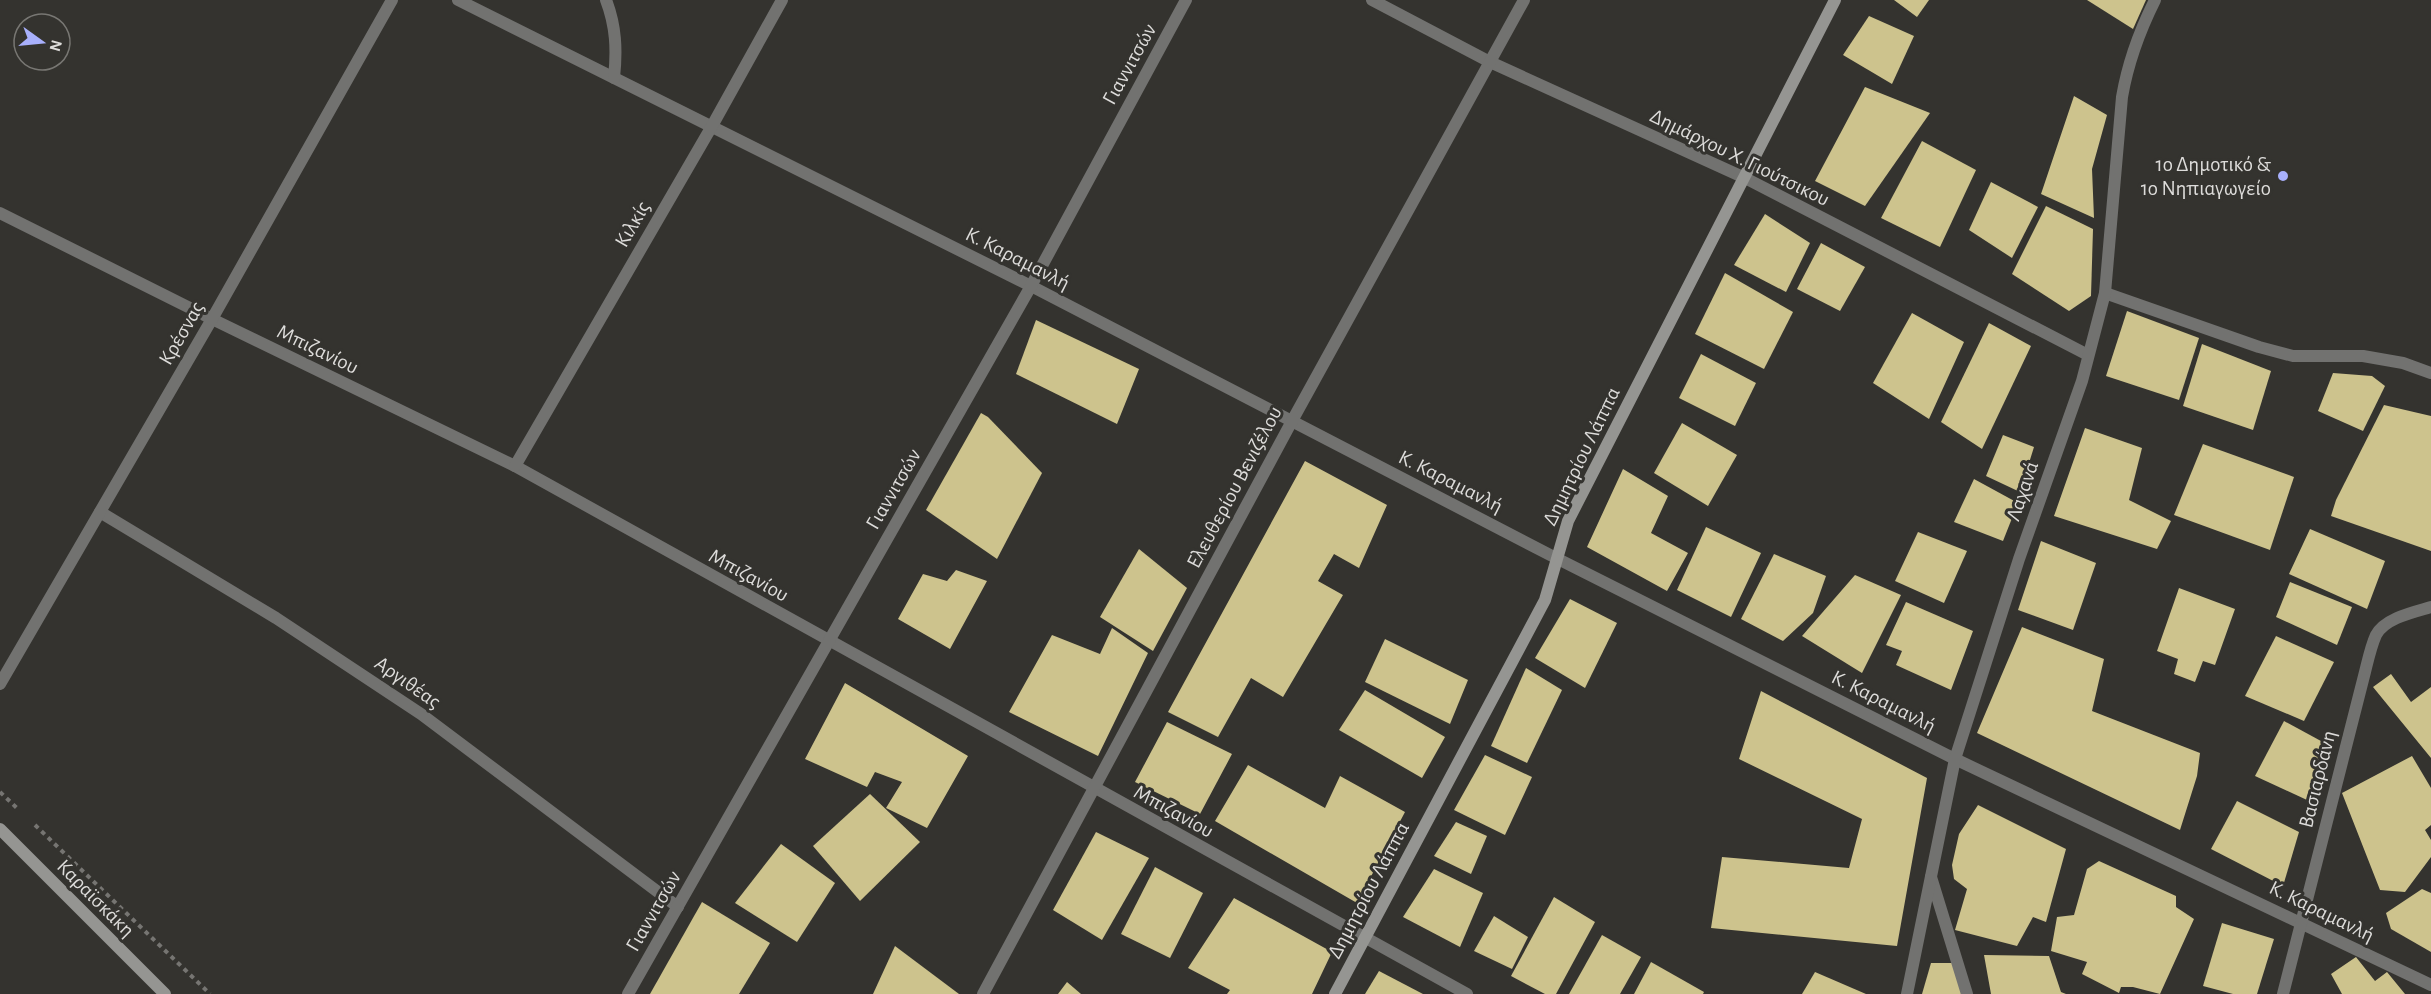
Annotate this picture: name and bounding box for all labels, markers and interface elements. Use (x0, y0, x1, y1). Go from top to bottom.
north arrow (12, 12, 72, 72)
street label: Γιαννιτσών (1099, 20, 1160, 108)
text: N (46, 38, 65, 53)
street label: Δημάρχου Χ. Γιούτσικου (1647, 105, 1833, 210)
place label: 1ο Δημοτικό & 1ο Νηπιαγωγείο (2141, 154, 2271, 199)
marker: 1ο Δημοτικό & 1ο Νηπιαγωγείο (2276, 169, 2290, 183)
street label: Κιλκίς (611, 198, 654, 251)
street label: Κ. Καραμανλή (962, 223, 1073, 294)
street label: Κρέσνας (155, 298, 208, 369)
street label: Μπιζανίου (274, 321, 362, 378)
street label: Δημητρίου Λάππα (1539, 384, 1624, 529)
street label: Ελευθερίου Βενιζέλου (1183, 403, 1286, 571)
street label: Γιαννιτσών (862, 445, 925, 533)
street label: Κ. Καραμανλή (1395, 446, 1506, 517)
street label: Λαχανά (2003, 459, 2042, 524)
street label: Μπιζανίου (705, 545, 792, 606)
street label: Αργιθέας (371, 652, 444, 713)
street label: Κ. Καραμανλή (1828, 666, 1939, 737)
street label: Βασιαρδάνη (2295, 728, 2340, 830)
street label: Μπιζανίου (1130, 781, 1217, 842)
street label: Δημητρίου Λάππα (1324, 819, 1413, 962)
street label: Καραϊσκάκη (53, 856, 138, 941)
street label: Γιαννιτσών (622, 867, 685, 955)
street label: Κ. Καραμανλή (2266, 877, 2378, 946)

